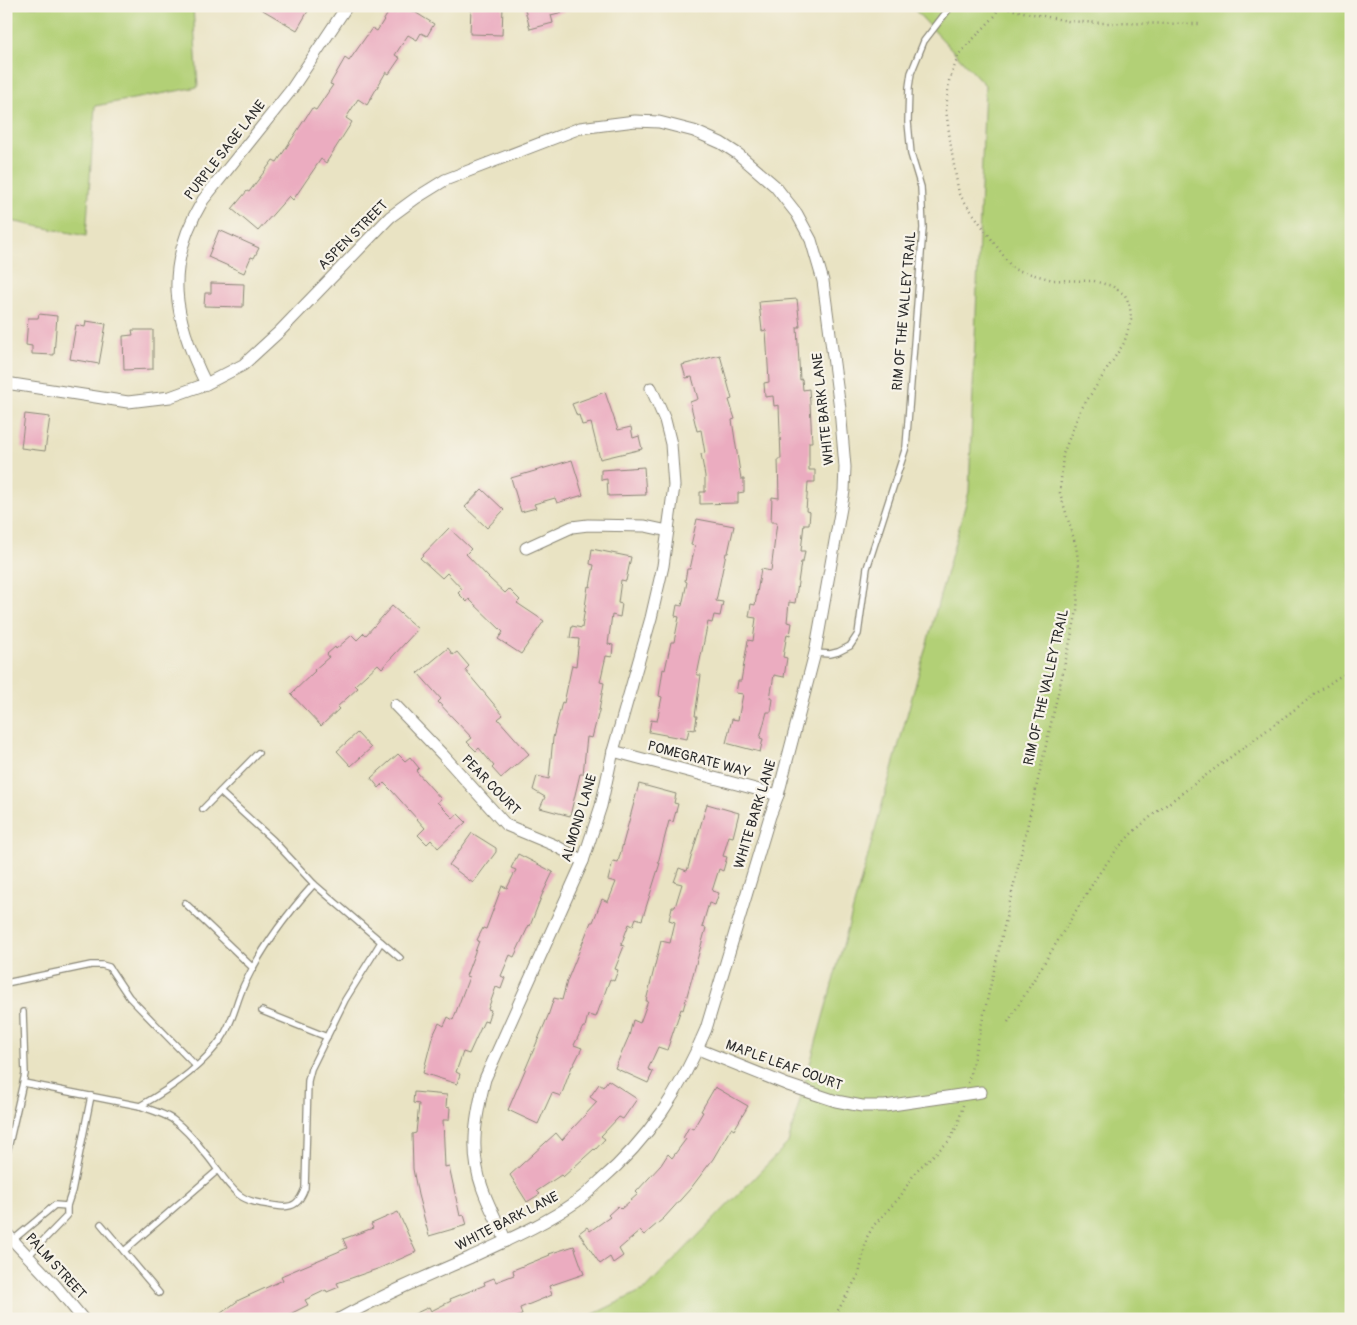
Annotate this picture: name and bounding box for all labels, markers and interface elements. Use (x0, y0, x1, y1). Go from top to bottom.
street label: PURPLE SAGE LANE (181, 97, 269, 203)
street label: ASPEN STREET (315, 197, 391, 273)
street label: RIM OF THE VALLEY TRAIL (889, 230, 919, 391)
street label: WHITE BARK LANE (809, 352, 837, 466)
street label: RIM OF THE VALLEY TRAIL (1020, 607, 1072, 767)
street label: POMEGRATE WAY (646, 737, 752, 781)
street label: PEAR COURT (458, 751, 524, 819)
street label: WHITE BARK LANE (730, 757, 780, 871)
street label: ALMOND LANE (558, 772, 600, 864)
street label: MAPLE LEAF COURT (723, 1036, 845, 1094)
street label: WHITE BARK LANE (453, 1188, 561, 1254)
street label: PALM STREET (22, 1230, 90, 1303)

